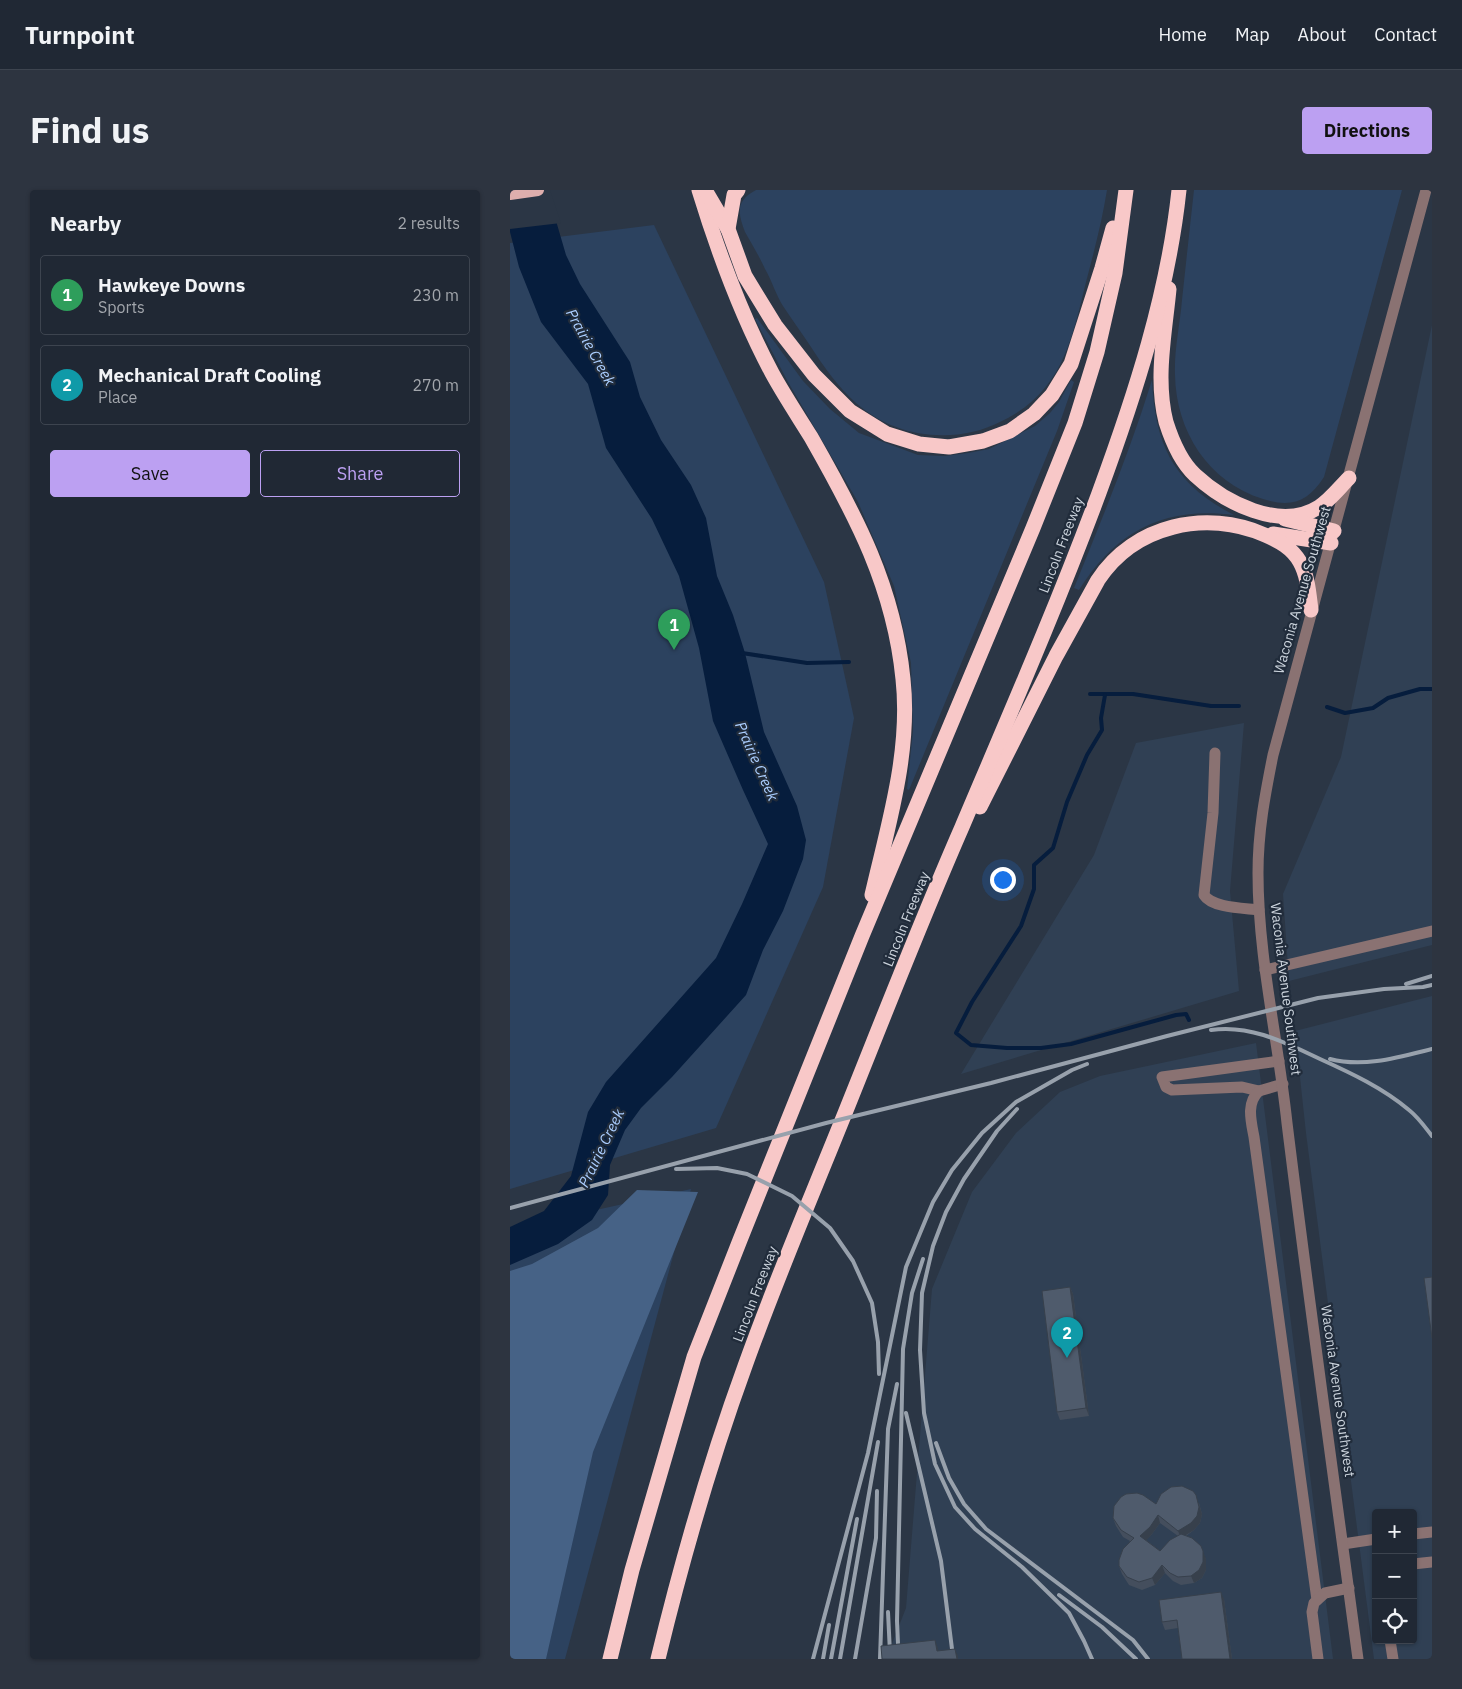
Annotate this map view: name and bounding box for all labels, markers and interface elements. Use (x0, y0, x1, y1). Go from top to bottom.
text: Turnpoint (25, 19, 135, 51)
text: Home (1159, 23, 1207, 46)
text: Map (1235, 23, 1270, 46)
text: About (1298, 23, 1346, 46)
text: Contact (1374, 23, 1437, 46)
text: Find us (30, 107, 149, 153)
button: Directions (1302, 107, 1432, 154)
text: Nearby (50, 209, 121, 237)
text: 2 results (397, 213, 460, 233)
text: Hawkeye Downs (98, 273, 245, 297)
text: 1 (62, 285, 72, 305)
text: 230 m (412, 285, 459, 305)
text: Sports (98, 297, 145, 317)
water label: Prairie Creek (562, 305, 620, 389)
text: Mechanical Draft Cooling (98, 363, 321, 387)
text: 2 (62, 375, 72, 395)
text: 270 m (412, 375, 459, 395)
text: Place (98, 387, 137, 407)
button: Save (50, 450, 250, 497)
button: Share (260, 450, 460, 497)
street label: Lincoln Freeway (1034, 494, 1088, 595)
street label: Waconia Avenue Southwest (1269, 504, 1335, 676)
pin: 1 (658, 609, 690, 650)
water label: Prairie Creek (731, 718, 783, 804)
your location (990, 867, 1016, 893)
street label: Lincoln Freeway (879, 869, 933, 969)
street label: Waconia Avenue Southwest (1266, 902, 1306, 1076)
water label: Prairie Creek (574, 1106, 628, 1190)
street label: Lincoln Freeway (728, 1243, 782, 1344)
street label: Waconia Avenue Southwest (1317, 1304, 1359, 1478)
pin: 2 (1051, 1317, 1083, 1358)
map controls (1372, 1509, 1417, 1644)
button: + (1372, 1509, 1417, 1554)
button: − (1372, 1554, 1417, 1599)
button: locate (1372, 1599, 1417, 1644)

